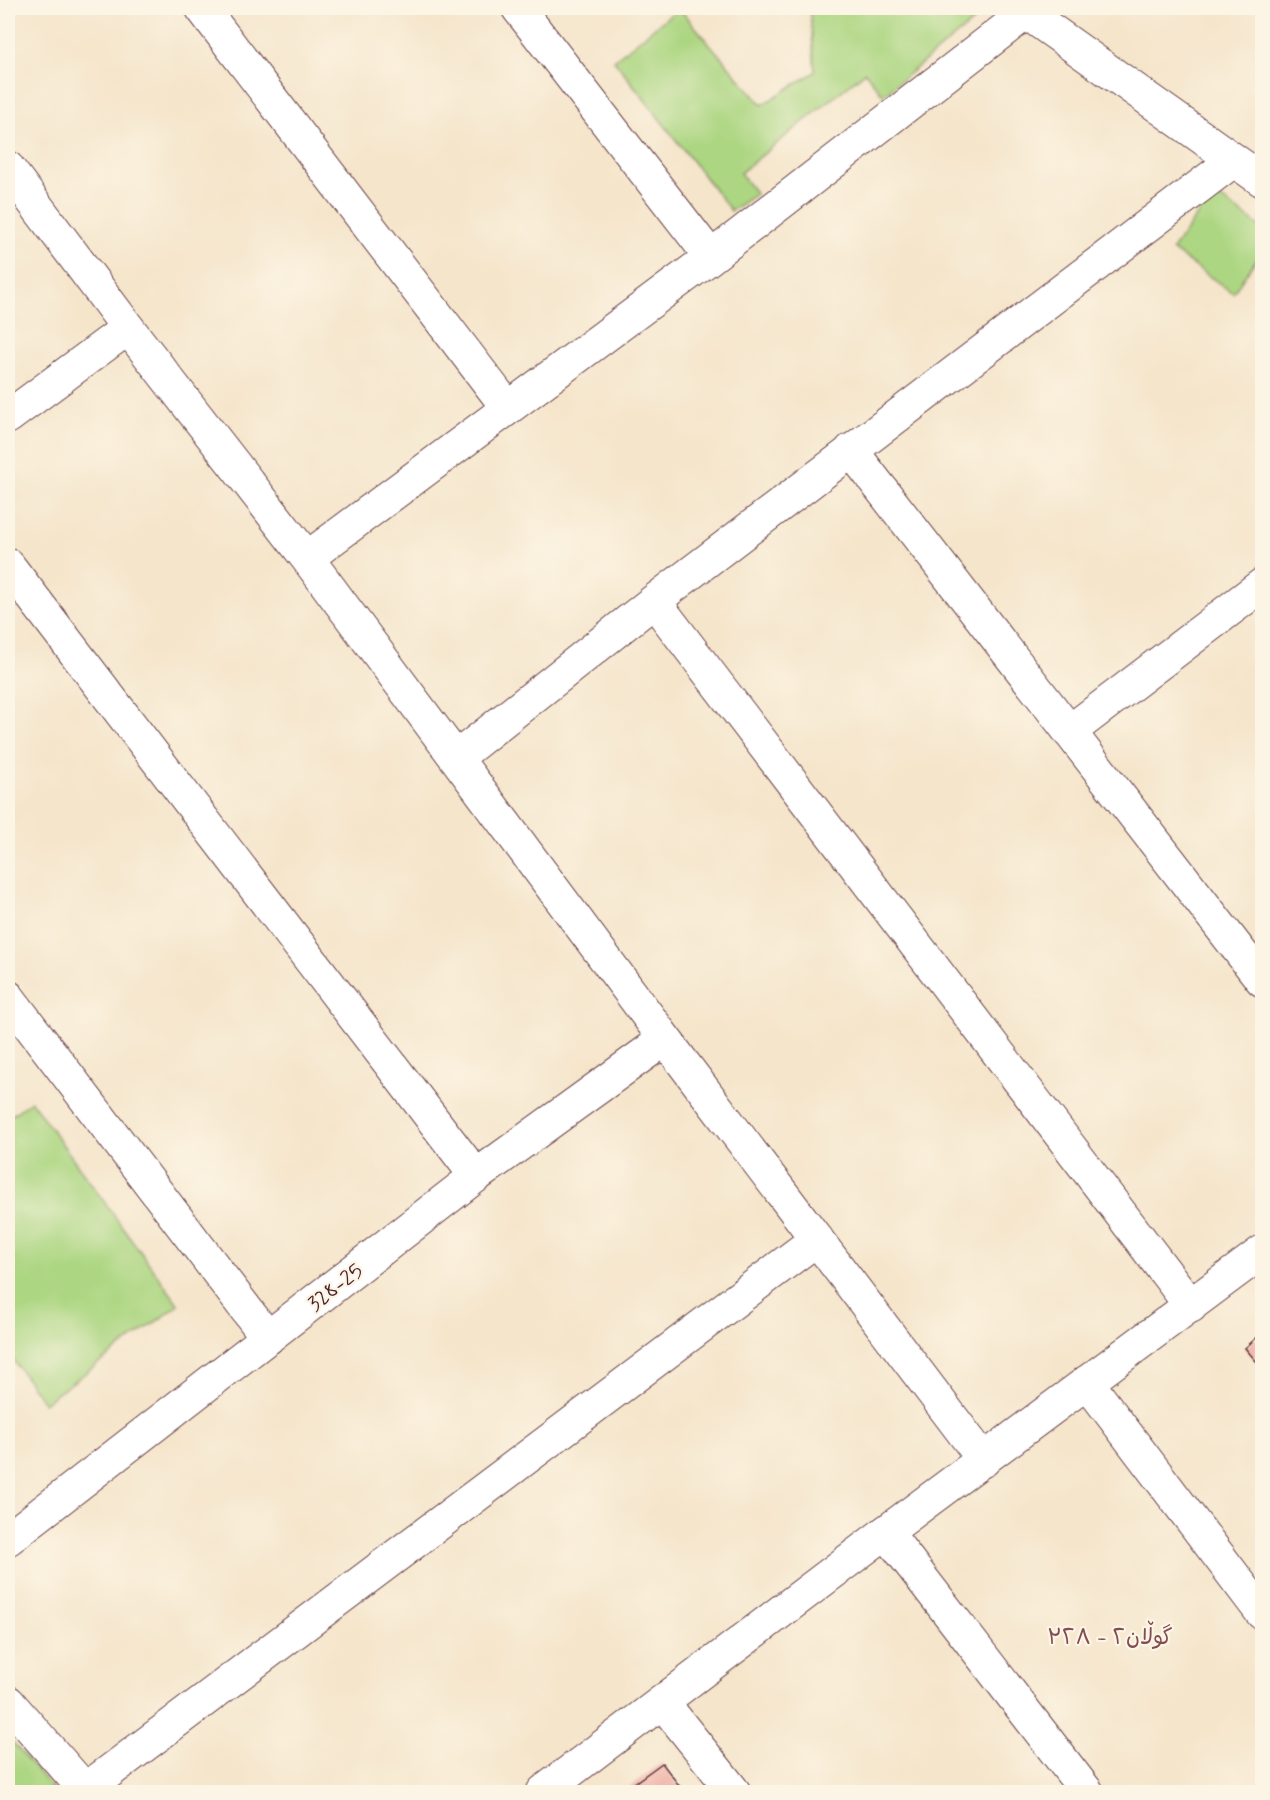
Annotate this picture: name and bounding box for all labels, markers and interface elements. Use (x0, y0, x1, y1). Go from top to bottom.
street label: 328-25 (302, 1257, 369, 1318)
district label: گوڵان٢ - ٣٢٨ (1047, 1620, 1173, 1652)

